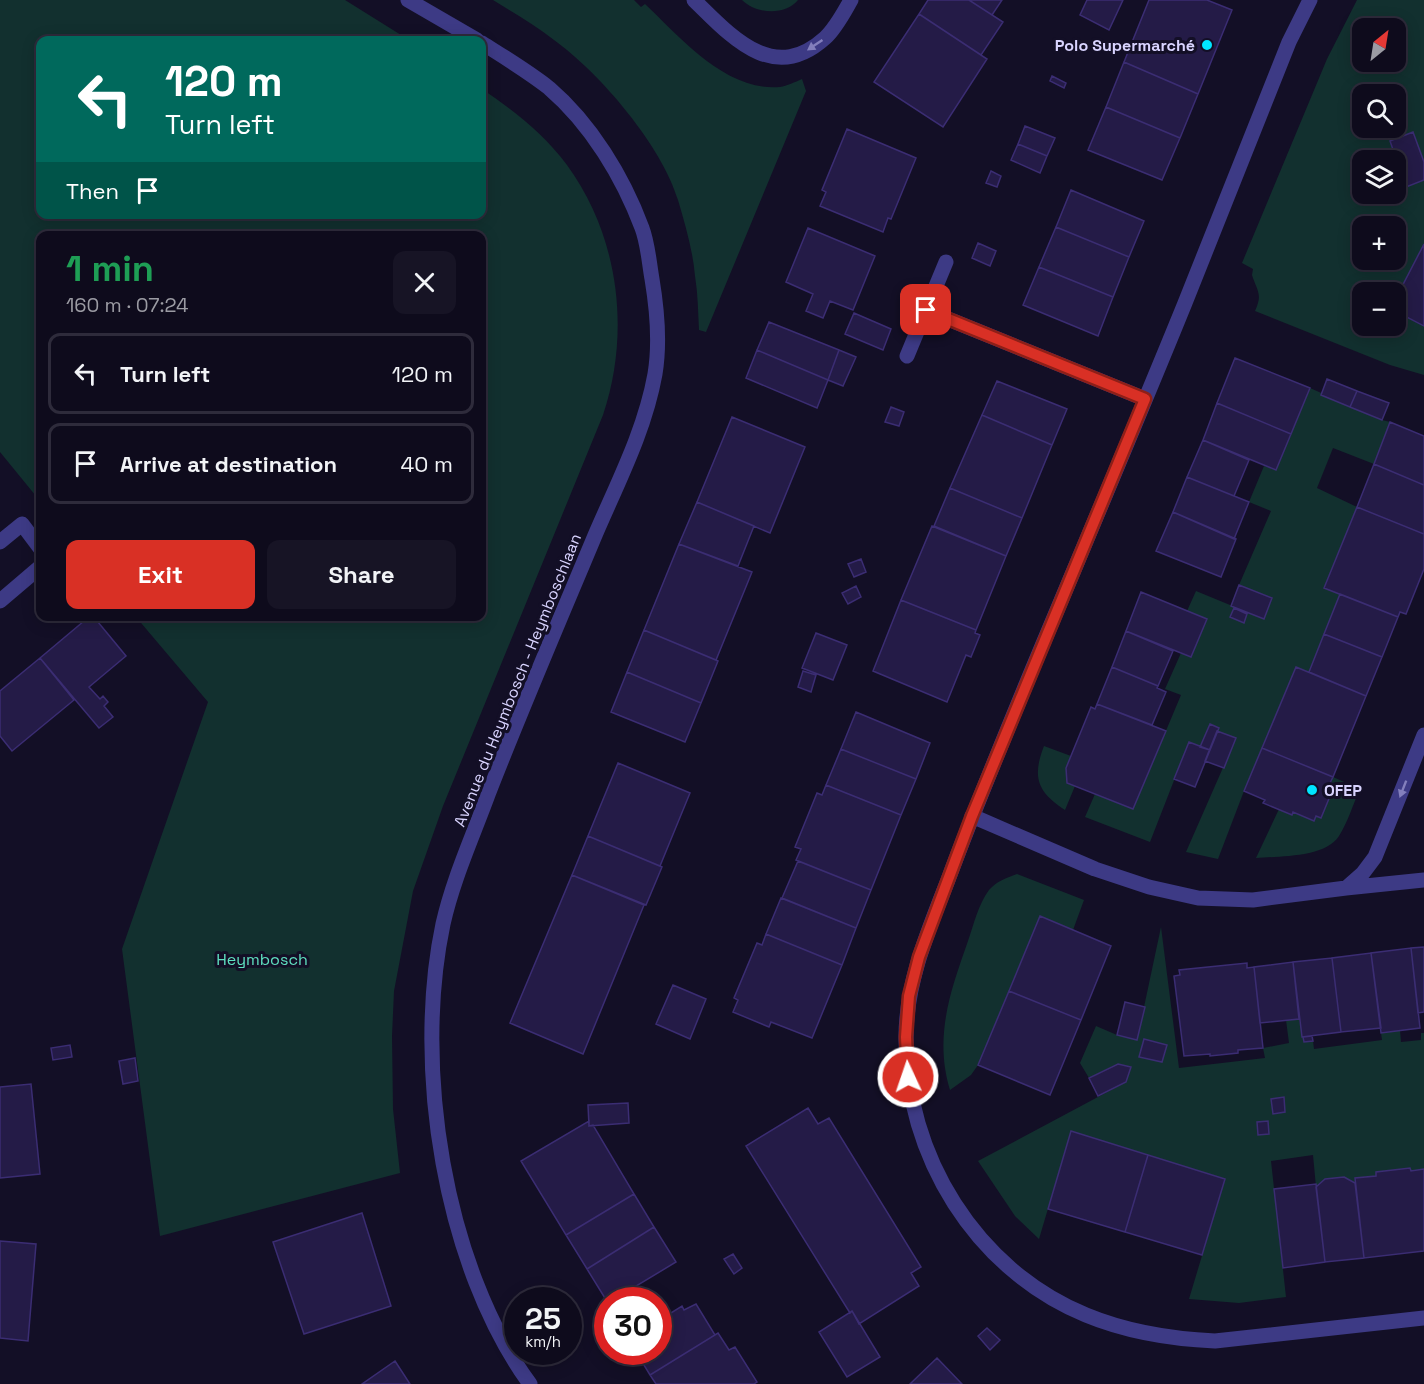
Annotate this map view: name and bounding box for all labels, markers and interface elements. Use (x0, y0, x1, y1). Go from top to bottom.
north arrow (1352, 18, 1406, 72)
map controls (1352, 18, 1406, 336)
place label: Polo Supermarché (1055, 35, 1195, 56)
marker: Polo Supermarché (1200, 38, 1214, 52)
one-way arrow (808, 39, 824, 51)
text: 120 m (165, 55, 283, 108)
icon: left (66, 60, 144, 138)
button: search (1352, 84, 1406, 138)
text: Turn left (165, 107, 275, 142)
button: layers (1352, 150, 1406, 204)
icon: arrive (131, 174, 164, 207)
text: Then (66, 177, 119, 205)
button: + (1352, 216, 1406, 270)
text: 1 min (66, 246, 154, 292)
button: close (393, 251, 456, 314)
button: − (1352, 282, 1406, 336)
pin (900, 284, 951, 335)
text: 160 m · 07:24 (66, 292, 189, 318)
icon: arrive (909, 293, 942, 326)
icon: left (69, 357, 102, 390)
text: Turn left (120, 360, 210, 388)
text: 120 m (392, 360, 453, 388)
icon: arrive (69, 447, 102, 480)
text: Arrive at destination (120, 450, 337, 478)
text: 40 m (401, 450, 453, 478)
street label: Avenue du Heymbosch - Heymboschlaan (449, 530, 586, 830)
button: Exit (66, 540, 255, 609)
button: Share (267, 540, 456, 609)
place label: OFEP (1324, 780, 1362, 801)
one-way arrow (1398, 780, 1407, 798)
marker: OFEP (1305, 783, 1319, 797)
park label: Heymbosch (216, 949, 308, 970)
position arrow (876, 1045, 940, 1109)
speed limit sign: 30 (594, 1287, 672, 1365)
text: 25 (525, 1299, 561, 1338)
text: km/h (525, 1332, 561, 1351)

